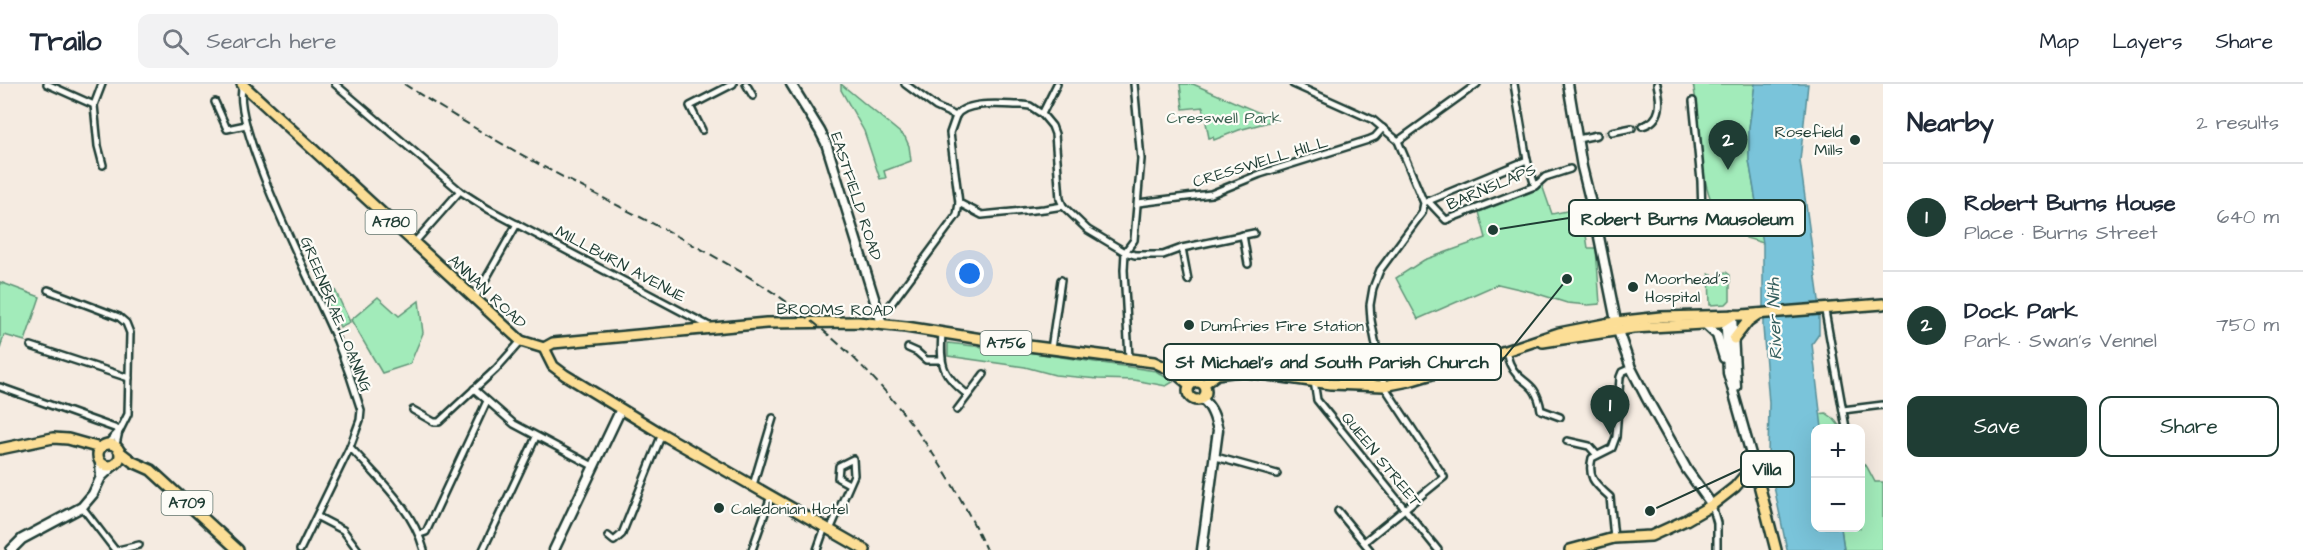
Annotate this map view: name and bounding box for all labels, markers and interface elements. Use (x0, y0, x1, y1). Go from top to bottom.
search box (138, 14, 558, 68)
text: Trailo (30, 22, 102, 61)
icon: search (159, 25, 192, 58)
text: Search here (207, 26, 336, 57)
text: Map (2039, 27, 2079, 56)
text: Layers (2112, 27, 2182, 56)
text: Share (2215, 27, 2273, 56)
text: Nearby (1907, 105, 1994, 141)
park label: Cresswell Park (1167, 107, 1282, 129)
text: 2 results (2196, 109, 2279, 137)
pin: 2 (1708, 120, 1748, 170)
place label: Rosefield Mills (1775, 121, 1843, 161)
street label: EASTFIELD ROAD (825, 129, 887, 263)
street label: CRESSWELL HILL (1190, 131, 1331, 193)
marker: Rosefield Mills (1848, 133, 1862, 147)
street label: BARNSLAPS (1443, 158, 1539, 216)
text: Robert Burns House (1964, 188, 2176, 219)
callout: Robert Burns Mausoleum (1569, 200, 1805, 236)
text: 1 (1925, 203, 1928, 231)
text: 640 m (2217, 203, 2279, 231)
text: Robert Burns Mausoleum (1581, 207, 1794, 232)
road number: A780 (366, 210, 416, 234)
text: Place · Burns Street (1964, 219, 2158, 247)
street label: MILLBURN AVENUE (552, 220, 690, 308)
street label: GREENBRAE LOANING (295, 233, 377, 395)
street label: ANNAN ROAD (443, 250, 531, 334)
your location (955, 259, 984, 288)
place label: Moorhead's Hospital (1645, 268, 1729, 308)
water label: River Nith (1761, 277, 1788, 360)
marker: Moorhead's Hospital (1626, 280, 1640, 294)
text: Dock Park (1964, 296, 2078, 327)
street label: BROOMS ROAD (776, 298, 894, 322)
text: 2 (1921, 311, 1932, 339)
text: 750 m (2216, 311, 2279, 339)
place label: Dumfries Fire Station (1201, 315, 1364, 337)
marker: Dumfries Fire Station (1182, 318, 1196, 332)
text: Park · Swan's Vennel (1964, 327, 2157, 355)
road number: A756 (980, 331, 1032, 355)
callout: St Michael’s and South Parish Church (1164, 344, 1501, 380)
text: St Michael’s and South Parish Church (1174, 350, 1490, 375)
pin: 1 (1590, 386, 1630, 435)
button: Save (1907, 396, 2087, 457)
button: Share (2099, 396, 2279, 457)
street label: QUEEN STREET (1336, 408, 1426, 512)
map controls (1811, 424, 1865, 532)
button: + (1811, 424, 1865, 478)
callout: Villa (1741, 451, 1794, 487)
text: Villa (1752, 457, 1782, 482)
button: − (1811, 478, 1865, 532)
road number: A709 (162, 491, 213, 515)
place label: Caledonian Hotel (731, 498, 848, 520)
marker: Caledonian Hotel (712, 501, 726, 515)

